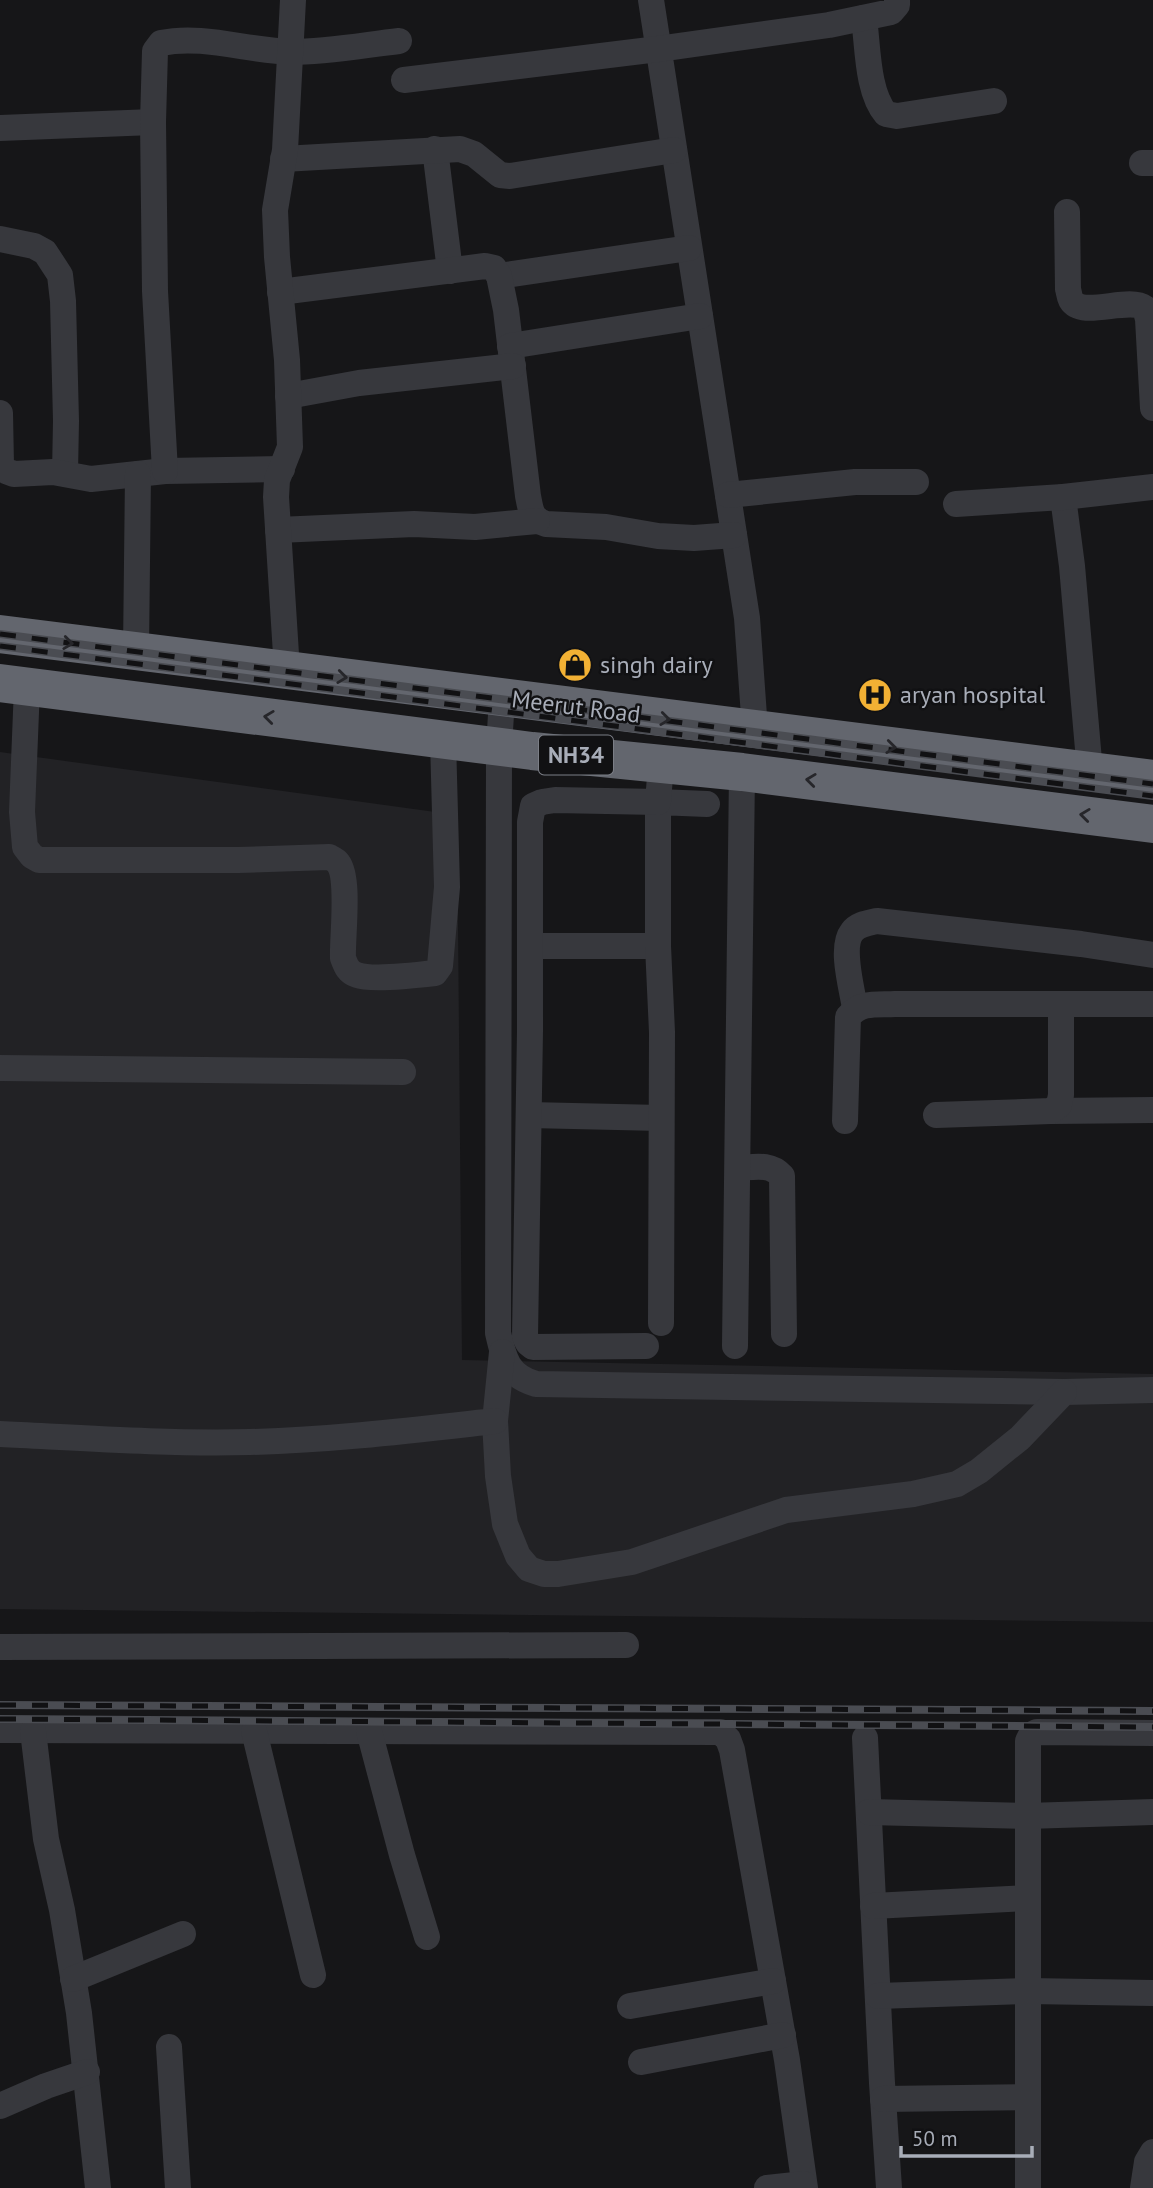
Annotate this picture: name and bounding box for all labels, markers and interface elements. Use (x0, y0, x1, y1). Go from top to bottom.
one-way arrow (62, 635, 74, 650)
shop icon: singh dairy (556, 646, 594, 684)
place label: singh dairy (600, 649, 713, 680)
one-way arrow (336, 670, 348, 685)
hospital icon: aryan hospital (856, 676, 894, 714)
place label: aryan hospital (900, 679, 1045, 710)
street label: Meerut Road (510, 683, 642, 730)
one-way arrow (263, 710, 275, 725)
one-way arrow (659, 711, 671, 726)
road number: NH34 (539, 736, 613, 775)
one-way arrow (885, 739, 896, 754)
one-way arrow (805, 773, 817, 788)
one-way arrow (1079, 808, 1091, 823)
scale bar (901, 2114, 1032, 2158)
text: 50 m (912, 2125, 958, 2152)

